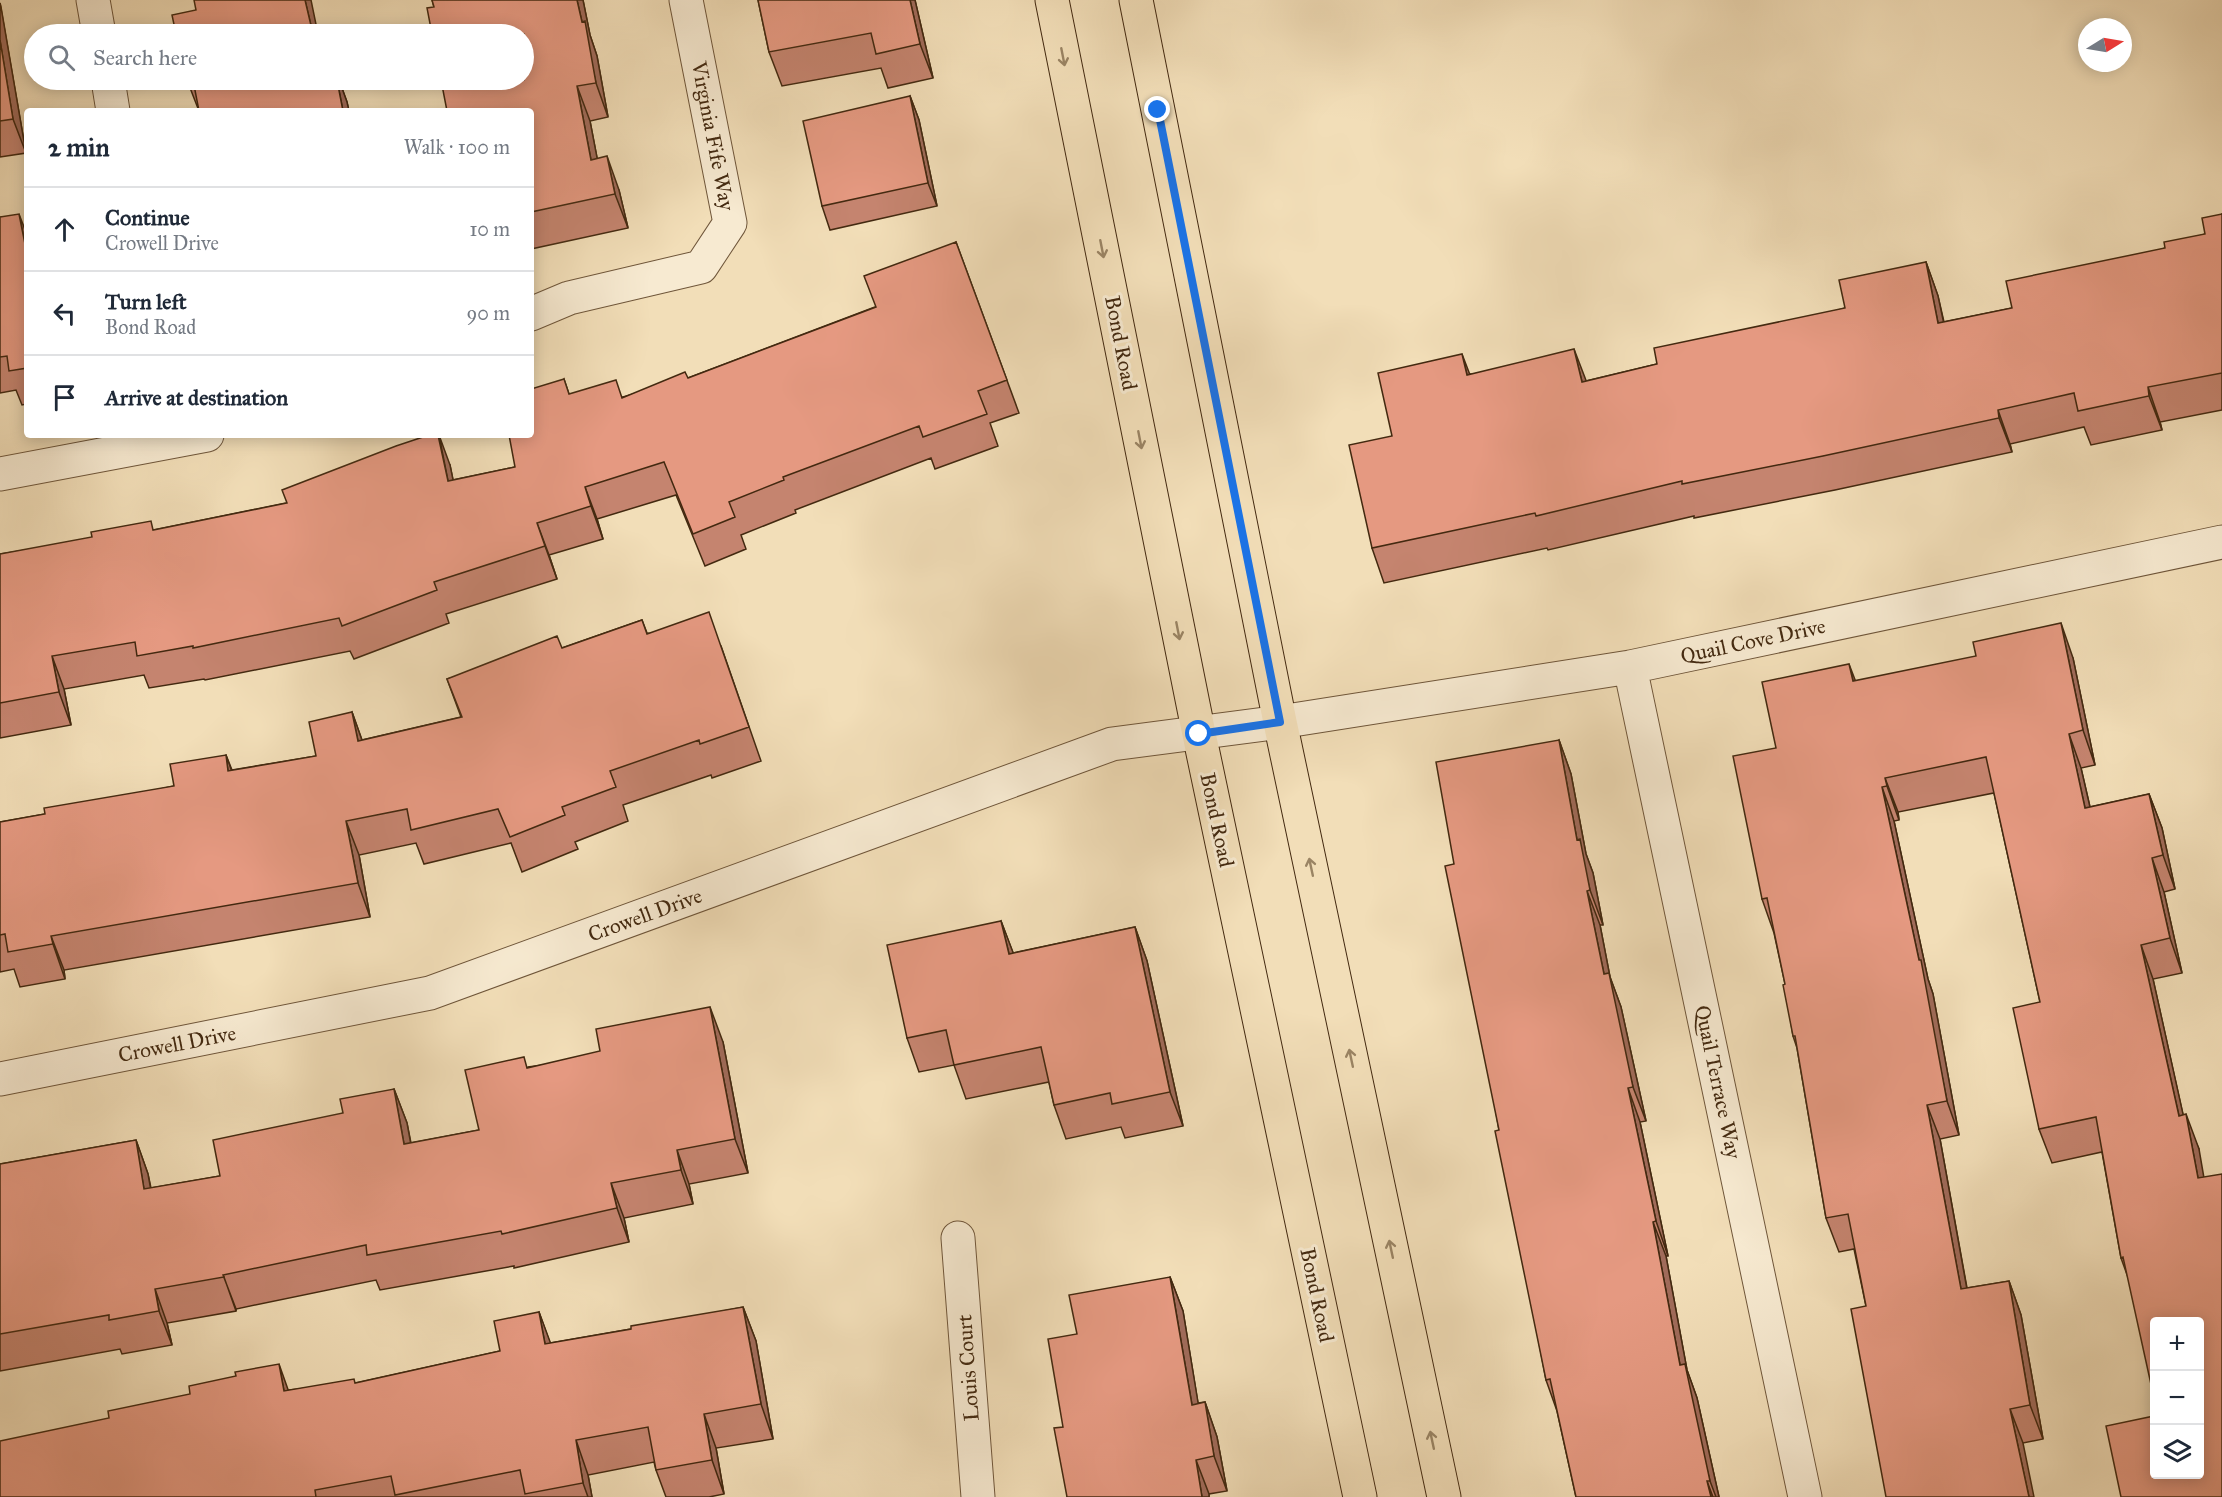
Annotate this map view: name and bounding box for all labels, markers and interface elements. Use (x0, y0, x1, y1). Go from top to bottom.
north arrow (2078, 18, 2132, 72)
search box (24, 24, 534, 90)
icon: search (45, 41, 78, 74)
text: Search here (93, 44, 197, 71)
one-way arrow (1058, 47, 1069, 67)
street label: Virginia Fife Way (686, 58, 740, 214)
route end (1144, 96, 1170, 122)
text: 2 min (48, 131, 109, 163)
text: Walk · 100 m (404, 135, 510, 159)
text: Continue (105, 204, 190, 231)
icon: ahead (48, 213, 81, 246)
text: 10 m (469, 217, 510, 241)
text: Crowell Drive (105, 231, 219, 255)
one-way arrow (1097, 238, 1108, 258)
text: Turn left (105, 288, 187, 315)
street label: Bond Road (1099, 293, 1143, 393)
icon: left (48, 297, 81, 330)
text: 90 m (467, 301, 510, 325)
text: Bond Road (105, 315, 196, 339)
icon: arrive (48, 381, 81, 414)
text: Arrive at destination (105, 384, 288, 411)
one-way arrow (1135, 429, 1146, 449)
street label: Quail Cove Drive (1678, 613, 1828, 669)
one-way arrow (1173, 621, 1184, 640)
route start (1185, 720, 1211, 746)
street label: Bond Road (1194, 770, 1240, 870)
one-way arrow (1305, 858, 1316, 878)
street label: Crowell Drive (584, 882, 706, 948)
street label: Quail Terrace Way (1689, 1003, 1747, 1162)
street label: Crowell Drive (116, 1020, 238, 1068)
one-way arrow (1345, 1049, 1356, 1068)
one-way arrow (1385, 1240, 1397, 1259)
street label: Bond Road (1294, 1245, 1340, 1345)
street label: Louis Court (951, 1313, 985, 1422)
map controls (2150, 1317, 2204, 1479)
button: + (2150, 1317, 2204, 1371)
button: − (2150, 1371, 2204, 1425)
button: layers (2150, 1425, 2204, 1479)
one-way arrow (1426, 1430, 1437, 1450)

